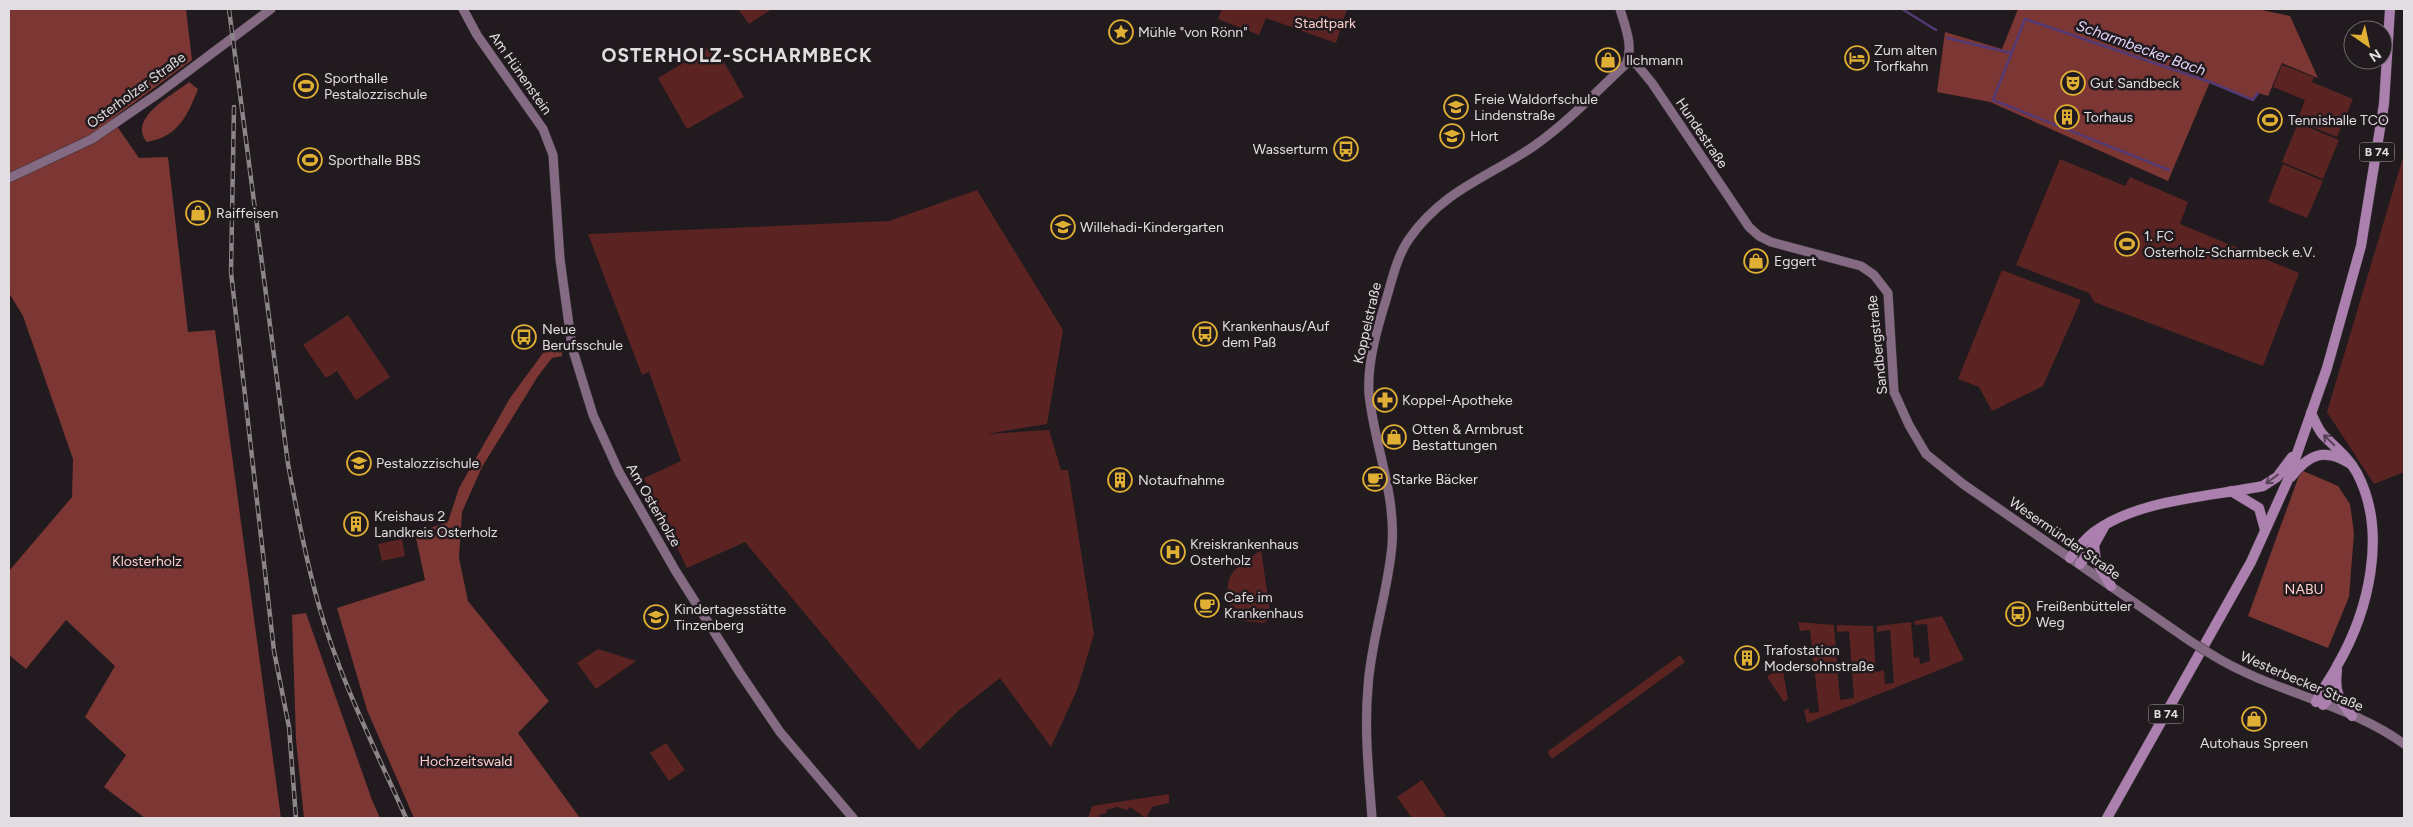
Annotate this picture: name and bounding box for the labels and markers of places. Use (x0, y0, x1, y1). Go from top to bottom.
place icon: Mühle "von Rönn" (1108, 19, 1134, 45)
place label: Mühle "von Rönn" (1138, 24, 1248, 41)
place label: Zum alten Torfkahn (1874, 42, 1937, 75)
hotel icon: Zum alten Torfkahn (1844, 45, 1870, 71)
shop icon: Ilchmann (1595, 47, 1621, 73)
place label: Ilchmann (1626, 52, 1683, 69)
place label: Sporthalle Pestalozzischule (324, 70, 428, 103)
theatre icon: Gut Sandbeck (2060, 70, 2086, 96)
sports icon: Sporthalle Pestalozzischule (293, 73, 319, 99)
place label: Gut Sandbeck (2090, 75, 2179, 92)
place label: Freie Waldorfschule Lindenstraße (1474, 91, 1598, 124)
school or university icon: Freie Waldorfschule Lindenstraße (1443, 94, 1469, 120)
building icon: Torhaus (2054, 104, 2080, 130)
sports icon: Tennishalle TCO (2257, 107, 2283, 133)
place label: Torhaus (2084, 109, 2133, 126)
place label: Tennishalle TCO (2288, 112, 2389, 129)
school or university icon: Hort (1439, 123, 1465, 149)
place label: Hort (1470, 128, 1499, 145)
bus stop icon: Wasserturm (1333, 136, 1359, 162)
place label: Wasserturm (1253, 141, 1328, 158)
sports icon: Sporthalle BBS (297, 147, 323, 173)
place label: Sporthalle BBS (328, 152, 421, 169)
shop icon: Raiffeisen (185, 200, 211, 226)
place label: Raiffeisen (216, 205, 278, 222)
school or university icon: Willehadi-Kindergarten (1050, 214, 1076, 240)
place label: Willehadi-Kindergarten (1080, 219, 1224, 236)
place label: 1. FC Osterholz-Scharmbeck e.V. (2144, 228, 2315, 261)
sports icon: 1. FC Osterholz-Scharmbeck e.V. (2114, 231, 2140, 257)
shop icon: Eggert (1743, 248, 1769, 274)
place label: Eggert (1774, 253, 1816, 270)
place label: Krankenhaus/Auf dem Paß (1222, 318, 1330, 351)
place label: Neue Berufsschule (542, 321, 623, 354)
bus stop icon: Krankenhaus/Auf dem Paß (1192, 321, 1218, 347)
bus stop icon: Neue Berufsschule (511, 324, 537, 350)
pharmacy icon: Koppel-Apotheke (1372, 387, 1398, 413)
place label: Koppel-Apotheke (1402, 392, 1513, 409)
place label: Otten & Armbrust Bestattungen (1412, 421, 1524, 454)
shop icon: Otten & Armbrust Bestattungen (1381, 424, 1407, 450)
school or university icon: Pestalozzischule (346, 450, 372, 476)
place label: Pestalozzischule (376, 455, 480, 472)
cafe icon: Starke Bäcker (1362, 466, 1388, 492)
building icon: Notaufnahme (1107, 467, 1133, 493)
place label: Starke Bäcker (1392, 471, 1478, 488)
place label: Notaufnahme (1138, 472, 1225, 489)
place label: Kreishaus 2 Landkreis Osterholz (374, 508, 498, 541)
building icon: Kreishaus 2 Landkreis Osterholz (343, 511, 369, 537)
place label: Kreiskrankenhaus Osterholz (1190, 536, 1299, 569)
hospital icon: Kreiskrankenhaus Osterholz (1160, 539, 1186, 565)
place label: Cafe im Krankenhaus (1224, 589, 1304, 622)
cafe icon: Cafe im Krankenhaus (1194, 592, 1220, 618)
place label: Freißenbütteler Weg (2036, 598, 2132, 631)
place label: Kindertagesstätte Tinzenberg (674, 601, 786, 634)
bus stop icon: Freißenbütteler Weg (2005, 601, 2031, 627)
school or university icon: Kindertagesstätte Tinzenberg (643, 604, 669, 630)
place label: Trafostation Modersohnstraße (1764, 642, 1874, 675)
building icon: Trafostation Modersohnstraße (1734, 645, 1760, 671)
shop icon: Autohaus Spreen (2241, 706, 2267, 732)
place label: Autohaus Spreen (2200, 735, 2308, 752)

